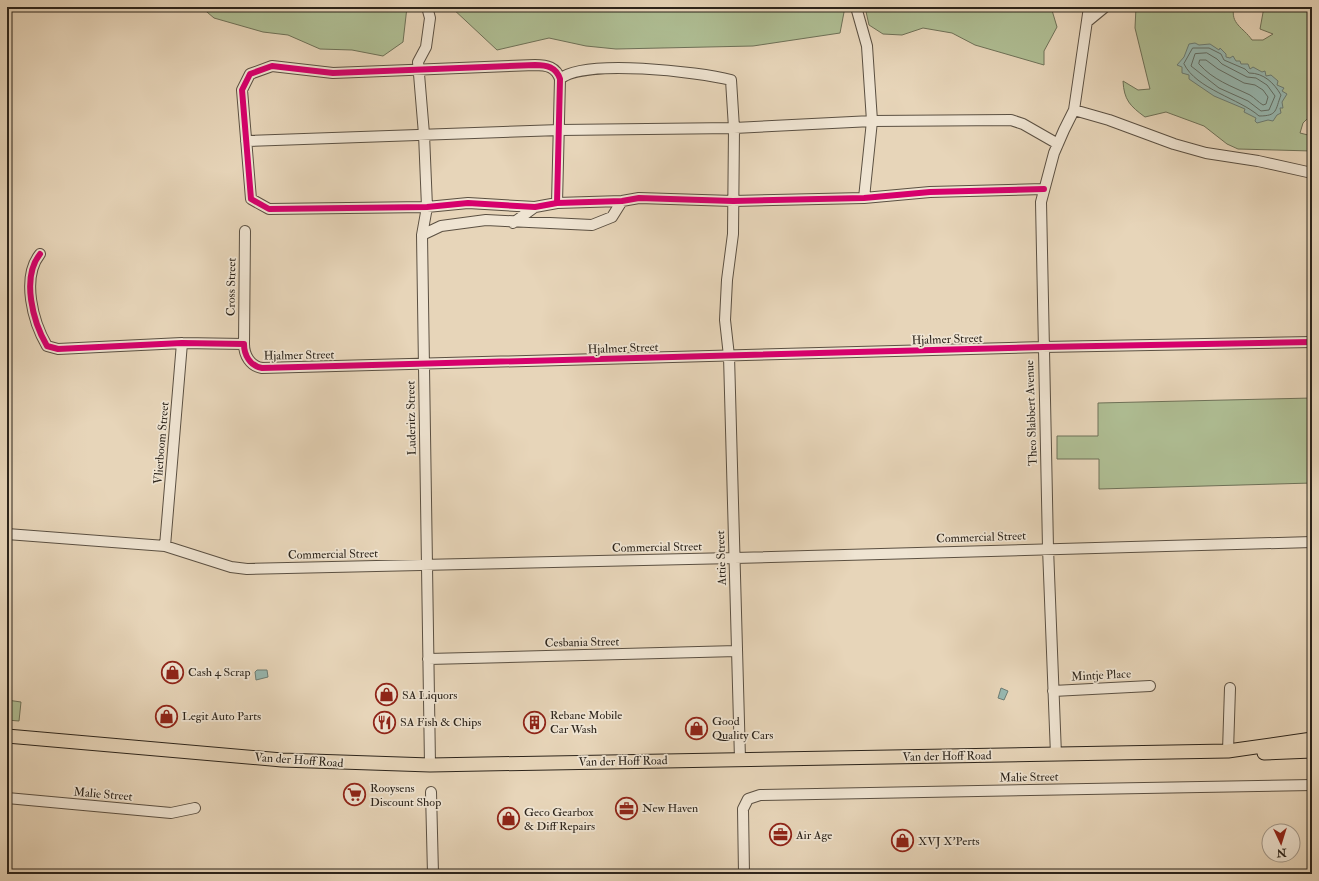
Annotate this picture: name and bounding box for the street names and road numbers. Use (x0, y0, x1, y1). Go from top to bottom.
street label: Cross Street (223, 258, 240, 316)
street label: Hjalmer Street (911, 331, 983, 348)
street label: Hjalmer Street (587, 340, 659, 357)
street label: Hjalmer Street (263, 347, 335, 364)
street label: Theo Slabbert Avenue (1022, 360, 1041, 466)
street label: Luderitz Street (403, 380, 420, 455)
street label: Vlierboom Street (150, 401, 173, 485)
street label: Commercial Street (936, 528, 1026, 547)
street label: Attie Street (713, 530, 730, 587)
street label: Commercial Street (612, 539, 702, 556)
street label: Commercial Street (288, 546, 378, 563)
street label: Cesbania Street (545, 634, 619, 651)
street label: Mintje Place (1071, 666, 1131, 685)
street label: Van der Hoff Road (902, 748, 992, 765)
street label: Van der Hoff Road (254, 750, 344, 771)
street label: Van der Hoff Road (578, 753, 668, 770)
street label: Malie Street (999, 769, 1059, 786)
street label: Malie Street (73, 784, 133, 805)

